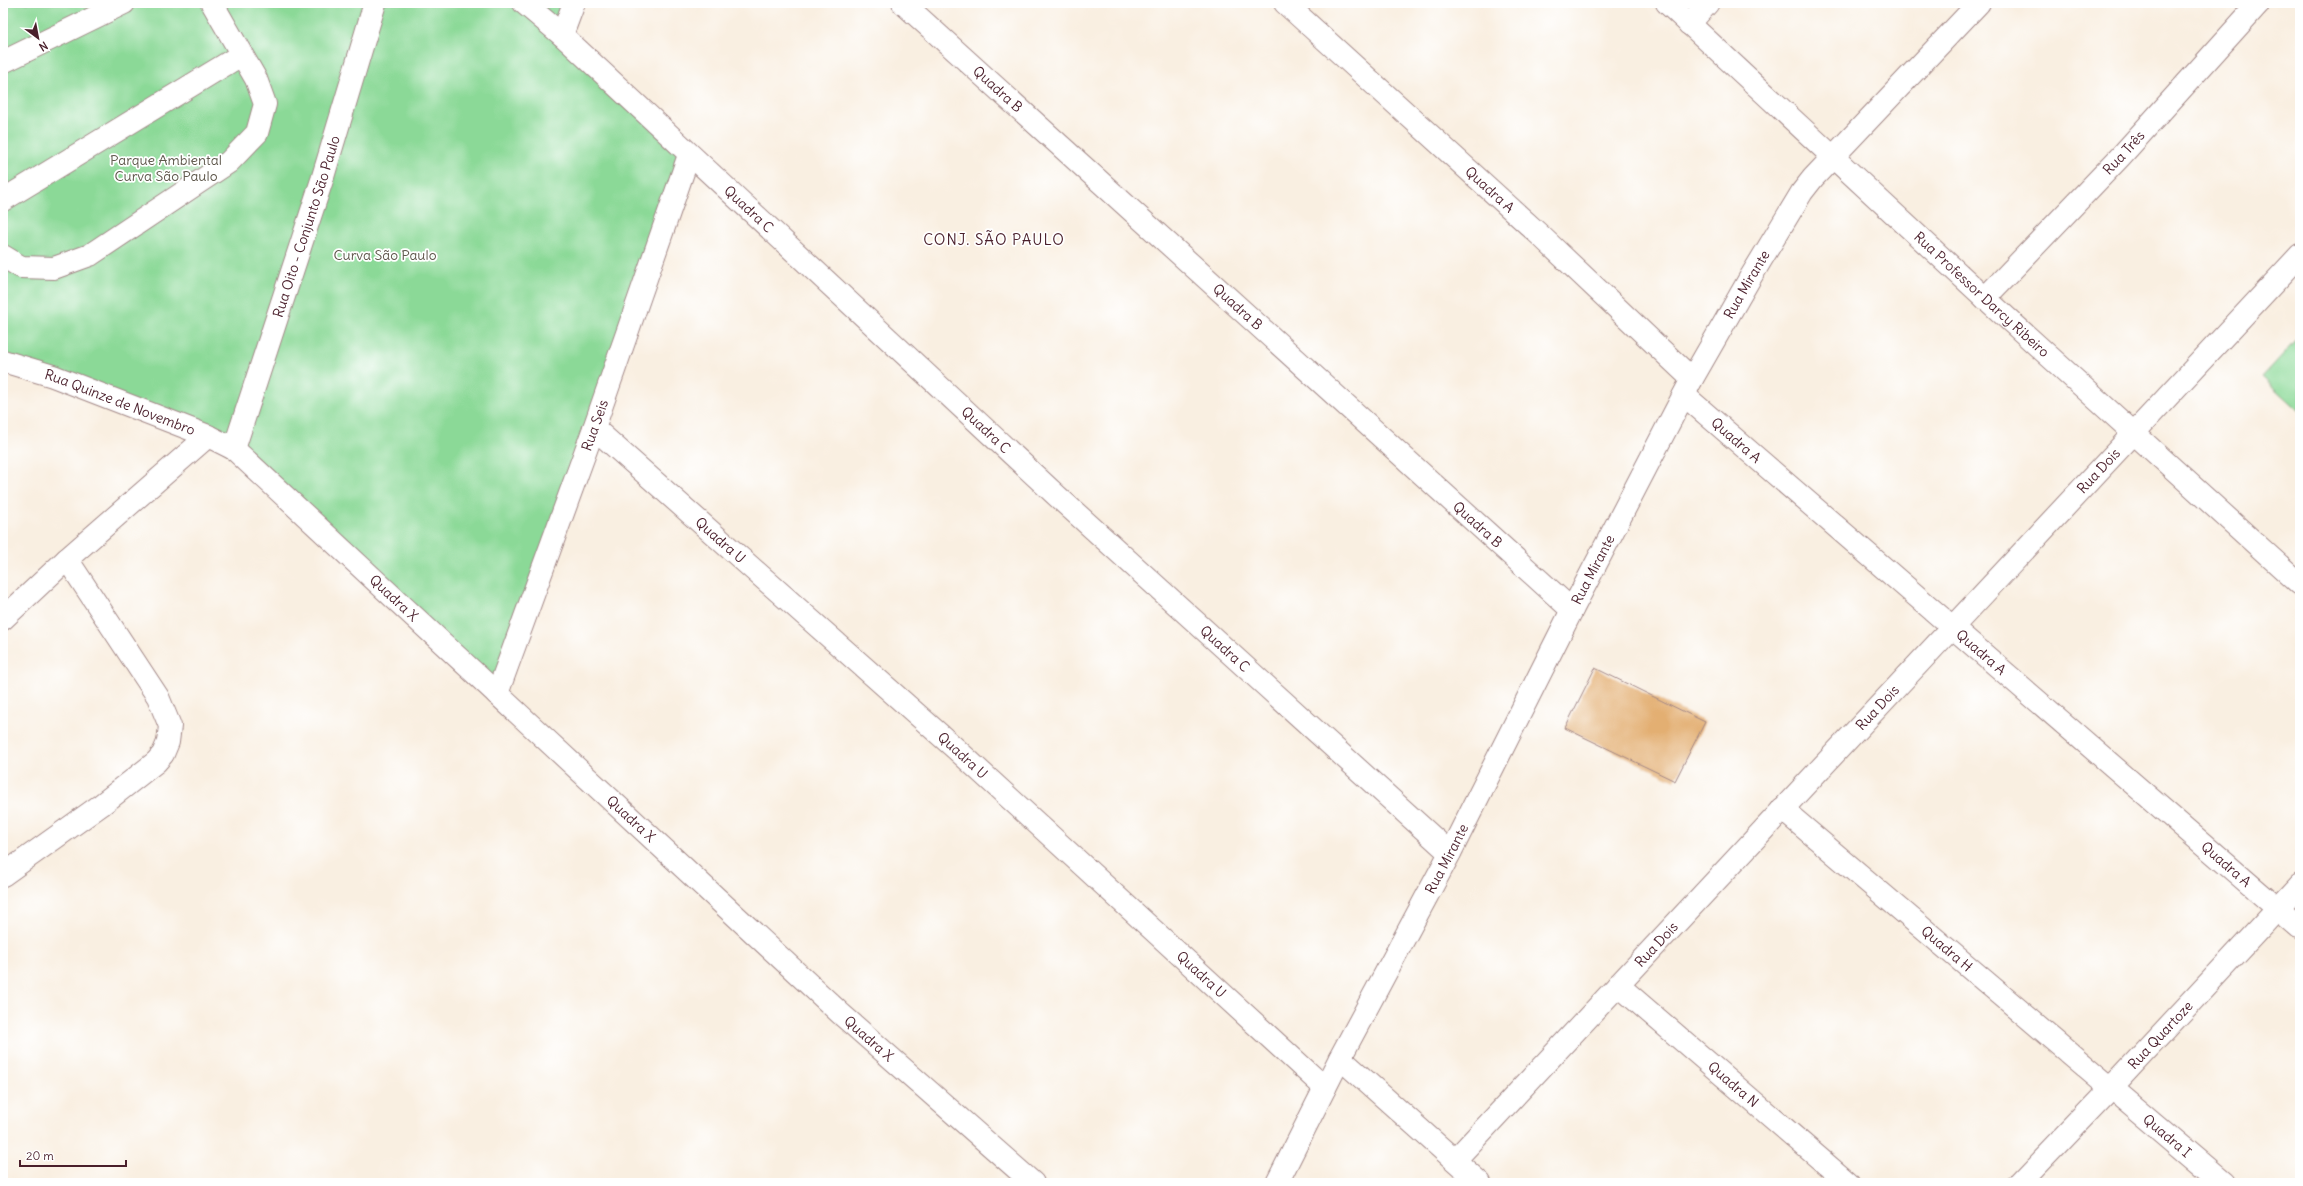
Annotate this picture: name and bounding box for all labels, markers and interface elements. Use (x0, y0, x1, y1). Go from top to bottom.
north arrow (18, 18, 58, 58)
text: N (36, 39, 50, 54)
street label: Quadra B (969, 62, 1026, 116)
street label: Rua Três (2099, 127, 2149, 179)
street label: Rua Oito - Conjunto São Paulo (269, 133, 344, 320)
park label: Parque Ambiental Curva São Paulo (110, 151, 222, 185)
street label: Quadra A (1461, 162, 1518, 217)
street label: Quadra C (720, 182, 777, 236)
street label: Rua Professor Darcy Ribeiro (1910, 228, 2053, 361)
district label: CONJ. SÃO PAULO (923, 230, 1065, 249)
park label: Curva São Paulo (333, 246, 437, 264)
street label: Rua Mirante (1720, 247, 1774, 322)
street label: Quadra B (1209, 280, 1266, 334)
street label: Rua Quinze de Novembro (43, 365, 198, 439)
street label: Rua Seis (577, 397, 612, 453)
street label: Quadra C (957, 402, 1014, 457)
street label: Quadra A (1707, 413, 1765, 467)
street label: Rua Dois (2073, 444, 2124, 497)
street label: Quadra B (1449, 497, 1506, 552)
street label: Quadra U (692, 513, 749, 567)
street label: Rua Mirante (1567, 532, 1619, 608)
street label: Quadra X (366, 571, 422, 625)
street label: Quadra C (1196, 621, 1254, 676)
street label: Quadra A (1952, 625, 2010, 679)
street label: Rua Dois (1852, 681, 1903, 734)
street label: Quadra U (934, 728, 991, 783)
street label: Quadra X (603, 791, 660, 846)
street label: Rua Mirante (1421, 821, 1472, 897)
street label: Quadra A (2197, 837, 2255, 891)
street label: Rua Dois (1631, 918, 1682, 971)
street label: Quadra H (1917, 922, 1976, 976)
street label: Quadra U (1173, 947, 1230, 1002)
street label: Rua Quartoze (2124, 997, 2197, 1073)
street label: Quadra X (840, 1012, 898, 1066)
street label: Quadra N (1704, 1057, 1762, 1111)
street label: Quadra I (2139, 1110, 2195, 1161)
scale bar (20, 1142, 126, 1168)
text: 20 m (26, 1148, 54, 1163)

